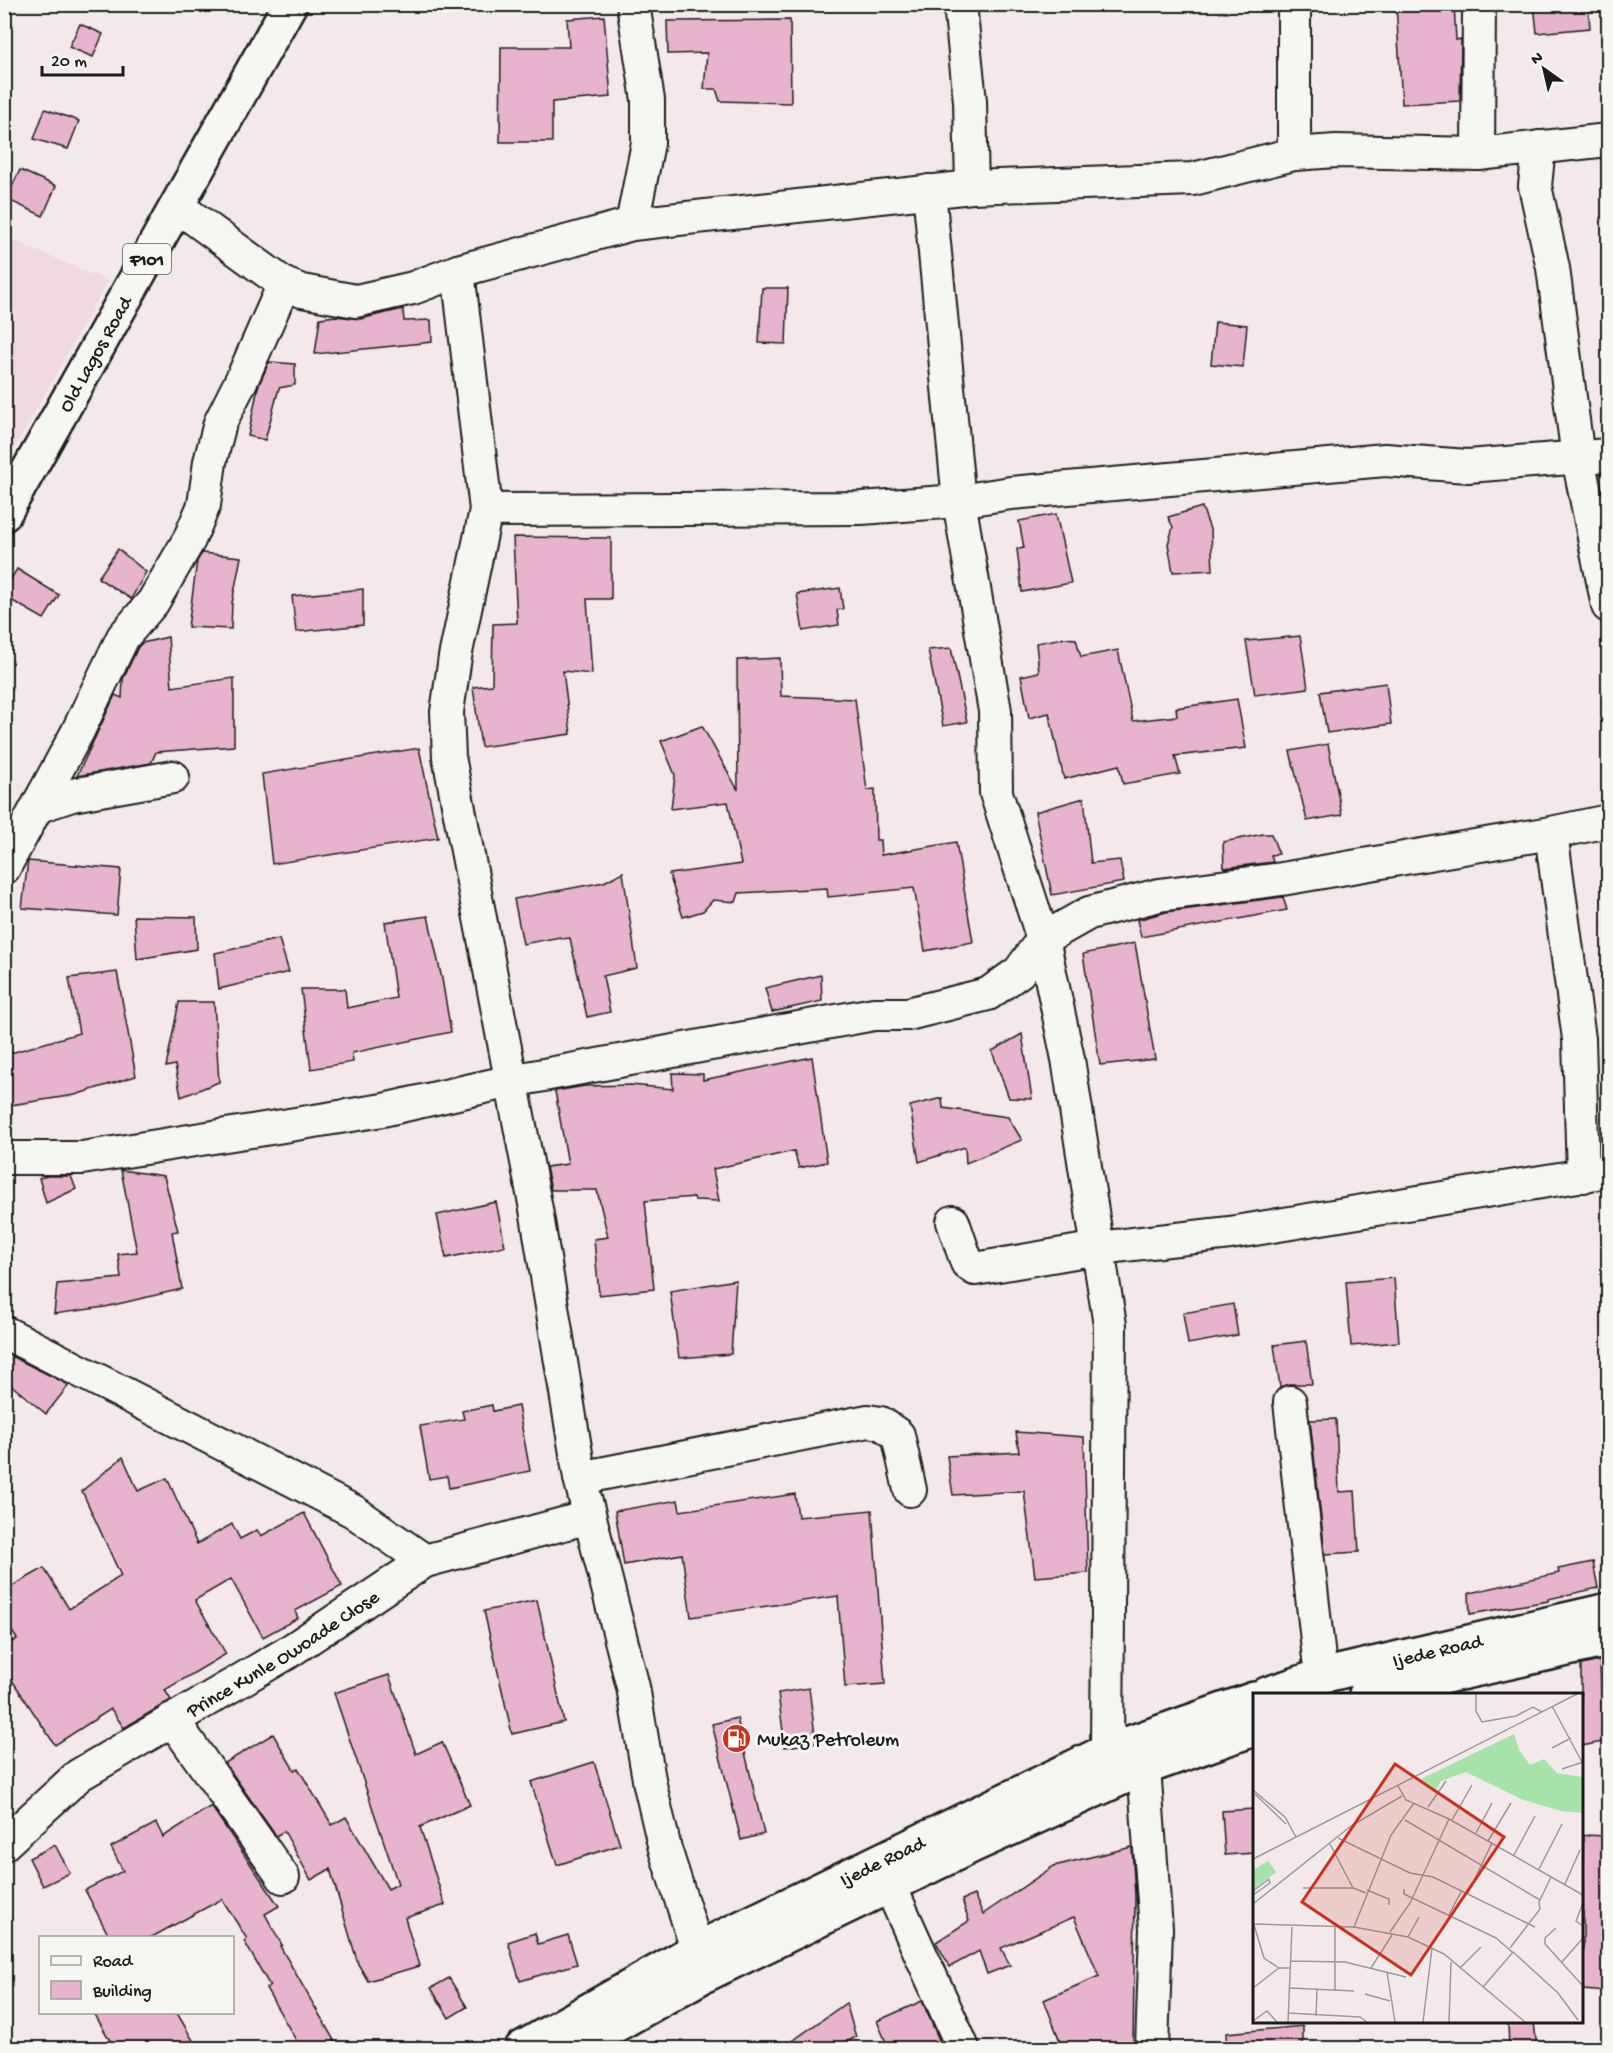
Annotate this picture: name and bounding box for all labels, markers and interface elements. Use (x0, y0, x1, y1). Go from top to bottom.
scale bar (42, 39, 123, 77)
north arrow (1514, 39, 1574, 99)
text: N (1528, 48, 1548, 70)
text: 20 m (51, 52, 87, 73)
road number: F101 (123, 244, 171, 274)
street label: Old Lagos Road (55, 291, 140, 417)
street label: Prince Kunle Owoade Close (183, 1587, 385, 1725)
street label: Ijede Road (1391, 1631, 1487, 1674)
inset map (1253, 1693, 1583, 2023)
fuel station icon: Mukaz Petroleum (720, 1722, 752, 1754)
place label: Mukaz Petroleum (757, 1730, 899, 1753)
street label: Ijede Road (837, 1832, 931, 1893)
legend (39, 1936, 234, 2014)
text: Road (93, 1952, 134, 1973)
text: Building (92, 1982, 152, 2003)

